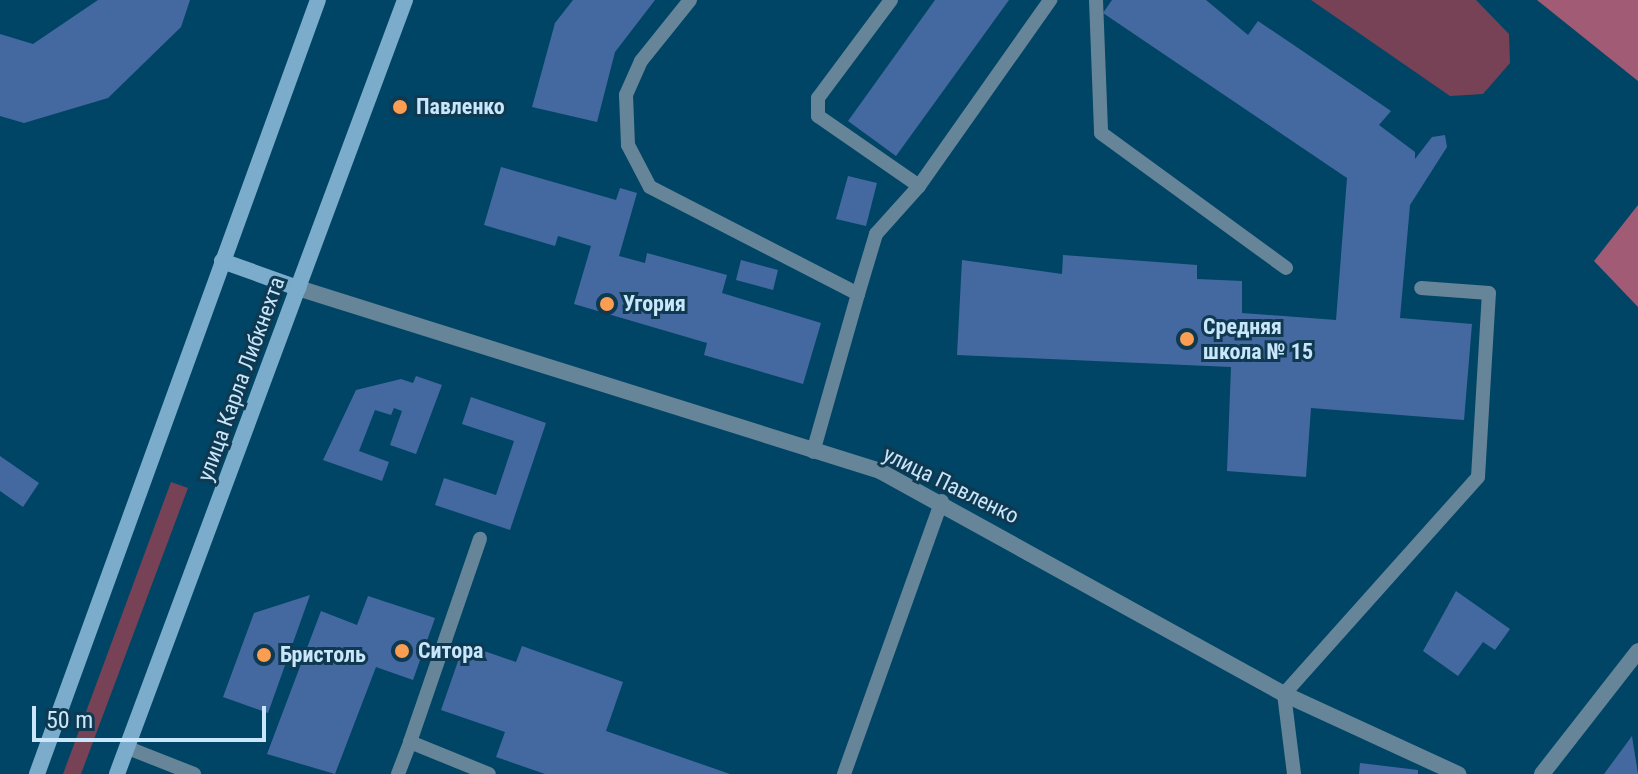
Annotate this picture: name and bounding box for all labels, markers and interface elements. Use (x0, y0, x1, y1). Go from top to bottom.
place label: Павленко (416, 94, 505, 120)
marker: Павленко (391, 98, 409, 116)
street label: улица Карла Либкнехта (192, 273, 290, 485)
place label: Угория (623, 291, 686, 317)
marker: Угория (598, 295, 616, 313)
place label: Средняя школа № 15 (1203, 313, 1313, 364)
marker: Средняя школа № 15 (1178, 330, 1196, 348)
street label: улица Павленко (879, 441, 1023, 529)
place label: Ситора (418, 638, 483, 664)
place label: Бристоль (280, 642, 366, 668)
marker: Ситора (393, 642, 411, 660)
marker: Бристоль (255, 646, 273, 664)
scale bar (36, 690, 270, 740)
text: 50 m (46, 706, 93, 734)

